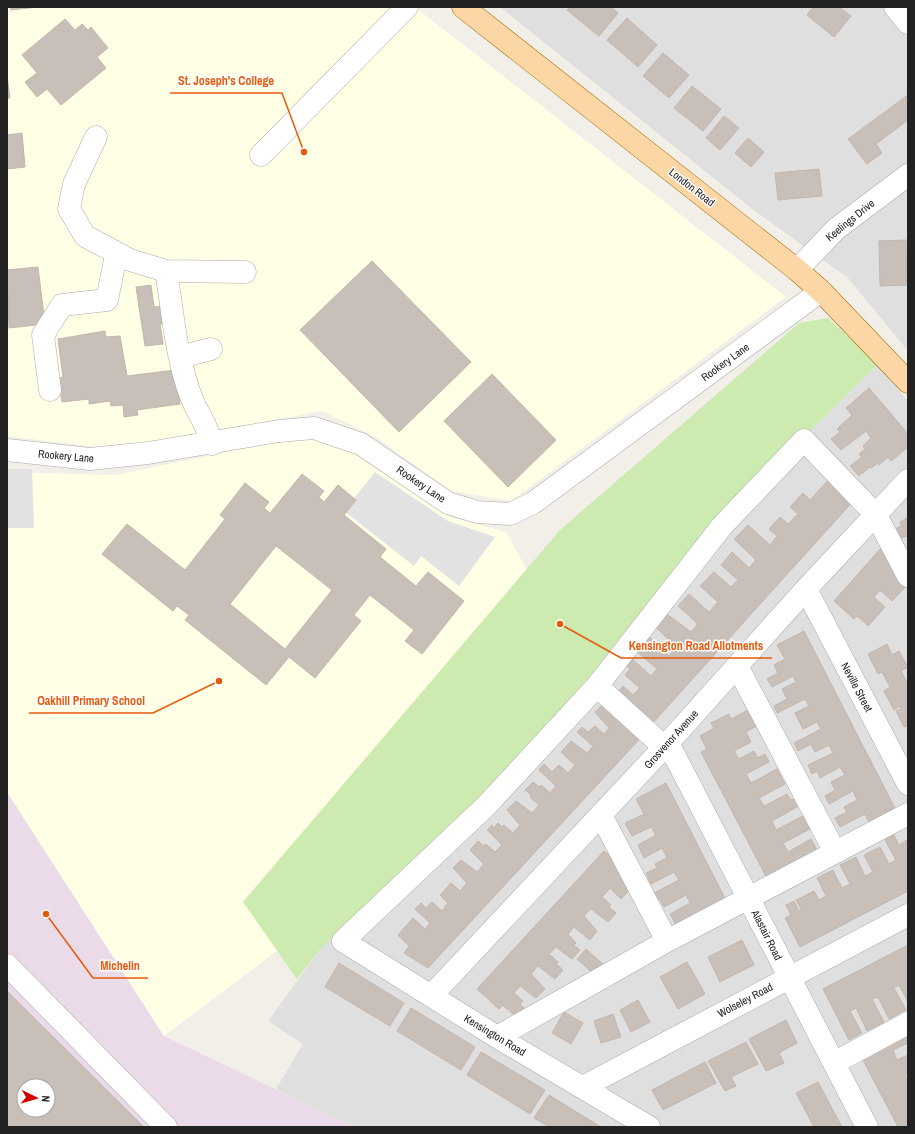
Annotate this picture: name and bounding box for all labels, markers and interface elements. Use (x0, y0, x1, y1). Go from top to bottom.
callout: St. Joseph's College (170, 69, 282, 93)
text: St. Joseph's College (178, 73, 274, 89)
street label: London Road (666, 165, 718, 209)
street label: Keelings Drive (823, 196, 877, 244)
street label: Rookery Lane (698, 340, 752, 384)
street label: Rookery Lane (37, 447, 95, 465)
street label: Rookery Lane (394, 462, 448, 506)
callout: Kensington Road Allotments (621, 634, 772, 658)
text: Kensington Road Allotments (629, 638, 764, 654)
street label: Neville Street (838, 660, 876, 715)
callout: Oakhill Primary School (29, 689, 153, 713)
text: Oakhill Primary School (37, 693, 145, 709)
street label: Grosvenor Avenue (641, 707, 701, 771)
street label: Alastair Road (748, 907, 786, 963)
callout: Michelin (93, 954, 148, 978)
text: Michelin (100, 958, 140, 974)
street label: Wolseley Road (715, 980, 775, 1020)
street label: Kensington Road (462, 1011, 528, 1059)
north arrow (16, 1078, 56, 1118)
text: N (39, 1095, 53, 1103)

